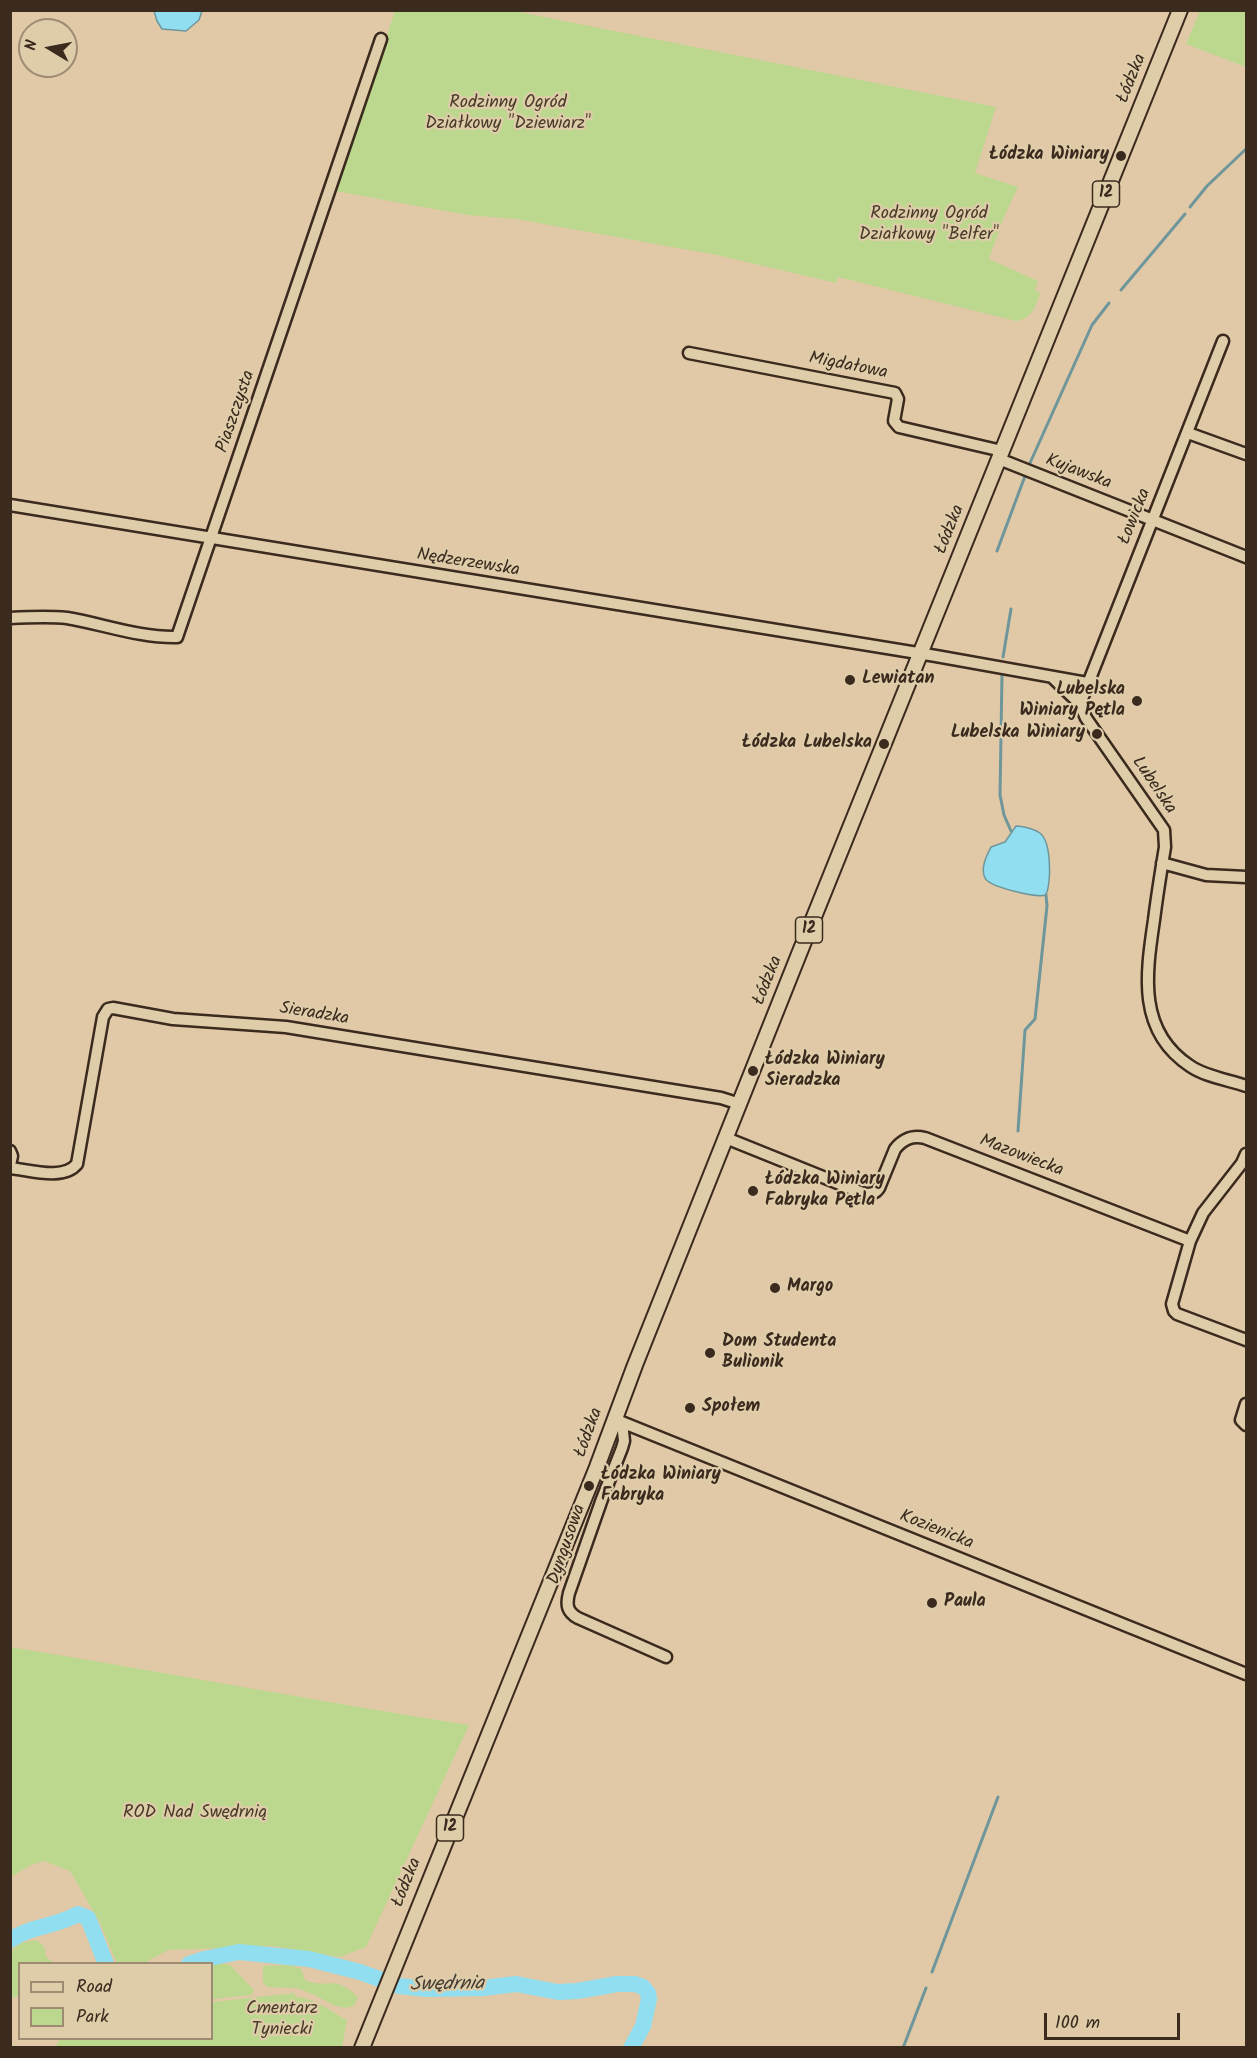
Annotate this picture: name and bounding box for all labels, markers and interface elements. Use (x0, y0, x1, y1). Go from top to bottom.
north arrow (18, 18, 78, 78)
text: N (19, 38, 45, 52)
street label: Łódzka (1113, 51, 1153, 107)
park label: Rodzinny Ogród Działkowy "Dziewiarz" (425, 93, 591, 136)
place label: Łódzka Winiary (989, 145, 1109, 167)
marker: Łódzka Winiary (1114, 149, 1128, 163)
road number: 12 (1092, 181, 1120, 207)
park label: Rodzinny Ogród Działkowy "Belfer" (859, 204, 999, 246)
street label: Migdałowa (807, 349, 889, 385)
street label: Piaszczysta (213, 368, 261, 456)
street label: Kujawska (1042, 451, 1114, 495)
street label: Łowicka (1115, 486, 1157, 548)
street label: Łódzka (931, 502, 971, 558)
street label: Nędzerzewska (415, 545, 521, 583)
place label: Lewiatan (862, 669, 935, 691)
marker: Lewiatan (843, 673, 857, 687)
place label: Lubelska Winiary Pętla (1019, 680, 1125, 722)
marker: Lubelska Winiary Pętla (1130, 694, 1144, 708)
place label: Lubelska Winiary (951, 723, 1085, 745)
marker: Lubelska Winiary (1090, 727, 1104, 741)
place label: Łódzka Lubelska (742, 733, 872, 755)
marker: Łódzka Lubelska (877, 737, 891, 751)
street label: Lubelska (1126, 753, 1180, 819)
road number: 12 (796, 917, 822, 943)
street label: Łódzka (749, 953, 789, 1009)
street label: Sieradzka (278, 999, 350, 1031)
place label: Łódzka Winiary Sieradzka (765, 1050, 885, 1092)
marker: Łódzka Winiary Sieradzka (746, 1064, 760, 1078)
street label: Mazowiecka (976, 1131, 1066, 1183)
place label: Łódzka Winiary Fabryka Pętla (765, 1170, 885, 1212)
marker: Łódzka Winiary Fabryka Pętla (746, 1184, 760, 1198)
place label: Margo (787, 1277, 833, 1299)
marker: Margo (768, 1281, 782, 1295)
place label: Dom Studenta Bulionik (722, 1332, 836, 1374)
marker: Dom Studenta Bulionik (703, 1346, 717, 1360)
place label: Społem (702, 1397, 760, 1419)
marker: Społem (683, 1401, 697, 1415)
street label: Łódzka (571, 1405, 609, 1461)
place label: Łódzka Winiary Fabryka (601, 1465, 721, 1508)
marker: Łódzka Winiary Fabryka (582, 1479, 596, 1493)
street label: Dyngusowa (544, 1502, 592, 1588)
street label: Kozienicka (896, 1506, 976, 1556)
place label: Paula (944, 1592, 986, 1614)
marker: Paula (925, 1596, 939, 1610)
park label: ROD Nad Swędrnią (123, 1803, 267, 1825)
road number: 12 (436, 1815, 464, 1841)
street label: Łódzka (388, 1855, 428, 1911)
legend (18, 1962, 213, 2040)
text: Road (76, 1973, 112, 2002)
water label: Swędrnia (410, 1973, 484, 1999)
park label: Cmentarz Tyniecki (246, 1999, 318, 2042)
scale bar (1047, 2001, 1184, 2039)
text: Park (76, 2003, 109, 2032)
text: 100 m (1055, 2009, 1100, 2038)

